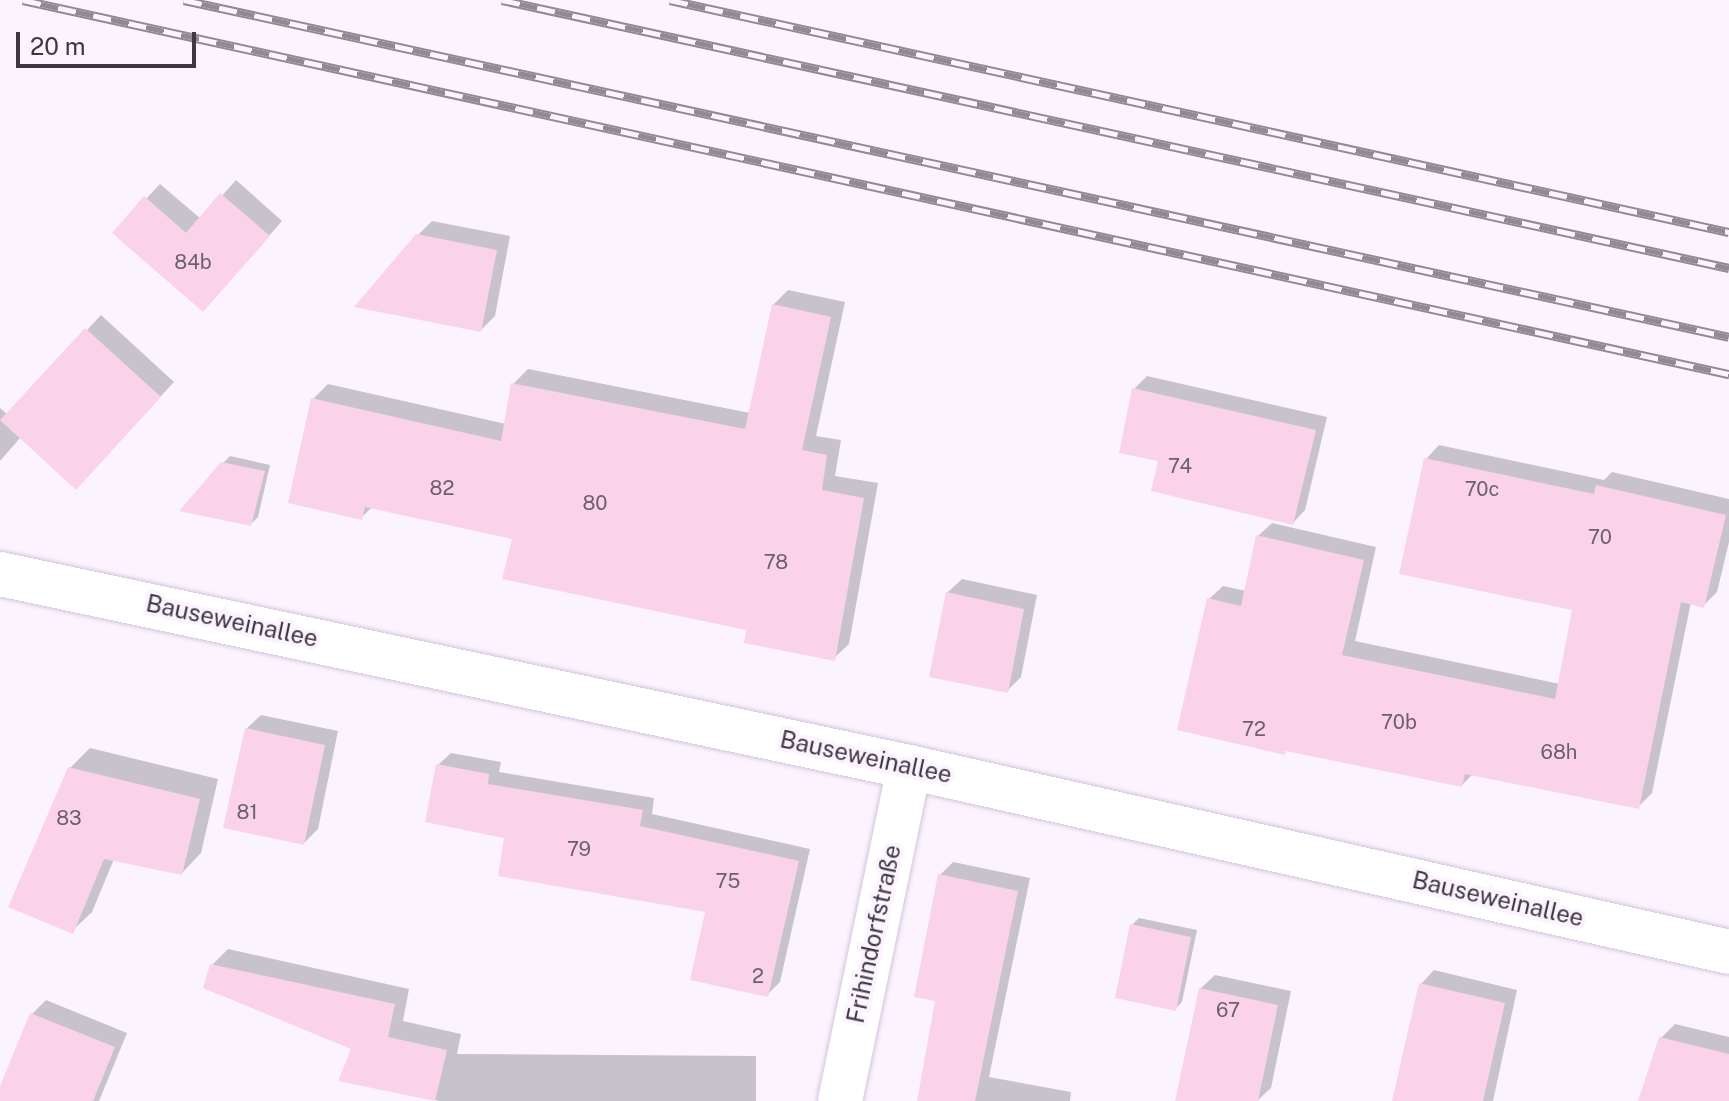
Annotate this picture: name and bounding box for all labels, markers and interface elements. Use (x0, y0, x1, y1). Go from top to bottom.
scale bar (20, 16, 200, 66)
text: 20 m (30, 32, 86, 60)
house number: 84b (174, 250, 212, 274)
house number: 74 (1168, 454, 1192, 478)
house number: 82 (430, 476, 454, 500)
house number: 70c (1465, 477, 1499, 501)
house number: 80 (582, 491, 608, 515)
house number: 70 (1588, 525, 1612, 549)
house number: 78 (764, 550, 788, 574)
street label: Bauseweinallee (143, 589, 321, 653)
house number: 70b (1381, 710, 1417, 734)
house number: 72 (1242, 717, 1266, 741)
street label: Bauseweinallee (777, 725, 955, 789)
house number: 68h (1541, 740, 1577, 764)
house number: 81 (236, 800, 258, 824)
house number: 83 (56, 806, 82, 830)
house number: 79 (567, 837, 591, 861)
street label: Frihindorfstraße (841, 842, 907, 1026)
street label: Bauseweinallee (1410, 865, 1586, 933)
house number: 75 (716, 869, 740, 893)
house number: 2 (752, 964, 764, 988)
house number: 67 (1216, 998, 1240, 1022)

